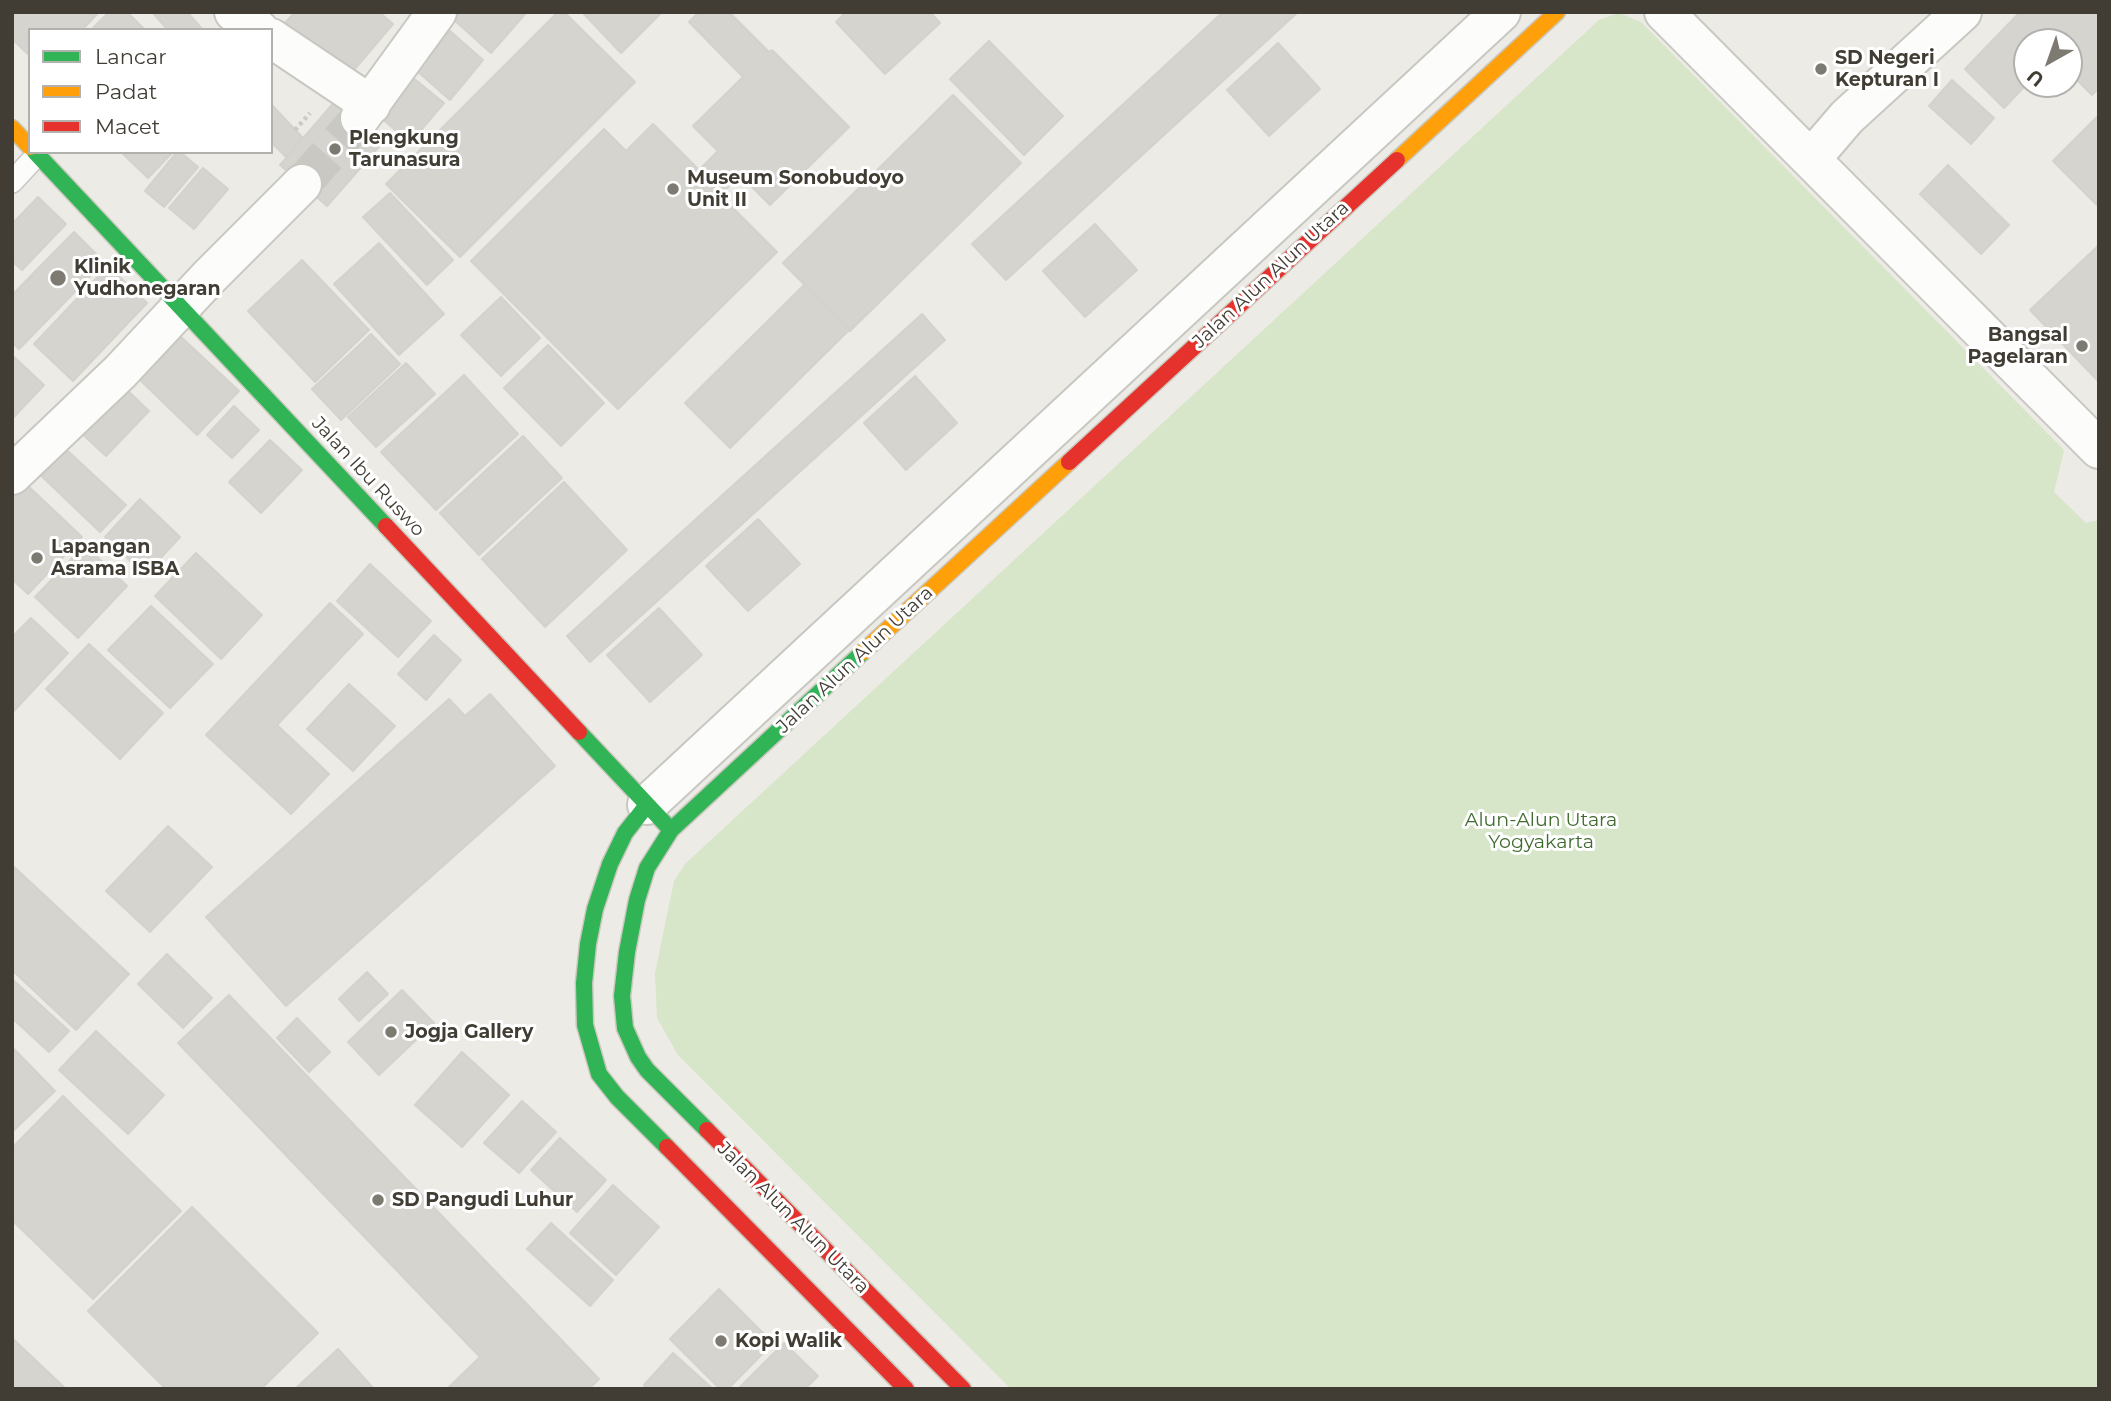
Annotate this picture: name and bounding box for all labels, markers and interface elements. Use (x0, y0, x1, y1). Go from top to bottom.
legend (28, 28, 273, 154)
north arrow (2013, 28, 2083, 98)
text: Lancar (95, 44, 167, 69)
place label: SD Negeri Kepturan I (1835, 47, 1939, 91)
marker: SD Negeri Kepturan I (1813, 61, 1829, 77)
text: U (2022, 64, 2049, 92)
text: Padat (95, 79, 157, 104)
text: Macet (95, 114, 160, 139)
place label: Plengkung Tarunasura (349, 127, 460, 171)
marker: Plengkung Tarunasura (327, 141, 343, 157)
place label: Museum Sonobudoyo Unit II (687, 167, 904, 211)
marker: Museum Sonobudoyo Unit II (665, 181, 681, 197)
street label: Jalan Alun Alun Utara (1188, 197, 1354, 353)
place label: Klinik Yudhonegaran (74, 256, 221, 300)
marker: Klinik Yudhonegaran (48, 268, 68, 288)
place label: Bangsal Pagelaran (1968, 324, 2068, 368)
marker: Bangsal Pagelaran (2074, 338, 2090, 354)
street label: Jalan Ibu Ruswo (307, 412, 429, 542)
place label: Lapangan Asrama ISBA (51, 536, 179, 580)
marker: Lapangan Asrama ISBA (29, 550, 45, 566)
street label: Jalan Alun Alun Utara (772, 582, 938, 738)
park label: Alun-Alun Utara Yogyakarta (1465, 809, 1617, 853)
place label: Jogja Gallery (405, 1021, 533, 1043)
marker: Jogja Gallery (383, 1024, 399, 1040)
street label: Jalan Alun Alun Utara (712, 1137, 874, 1299)
place label: SD Pangudi Luhur (392, 1189, 573, 1211)
marker: SD Pangudi Luhur (370, 1192, 386, 1208)
place label: Kopi Walik (735, 1330, 842, 1352)
marker: Kopi Walik (713, 1333, 729, 1349)

